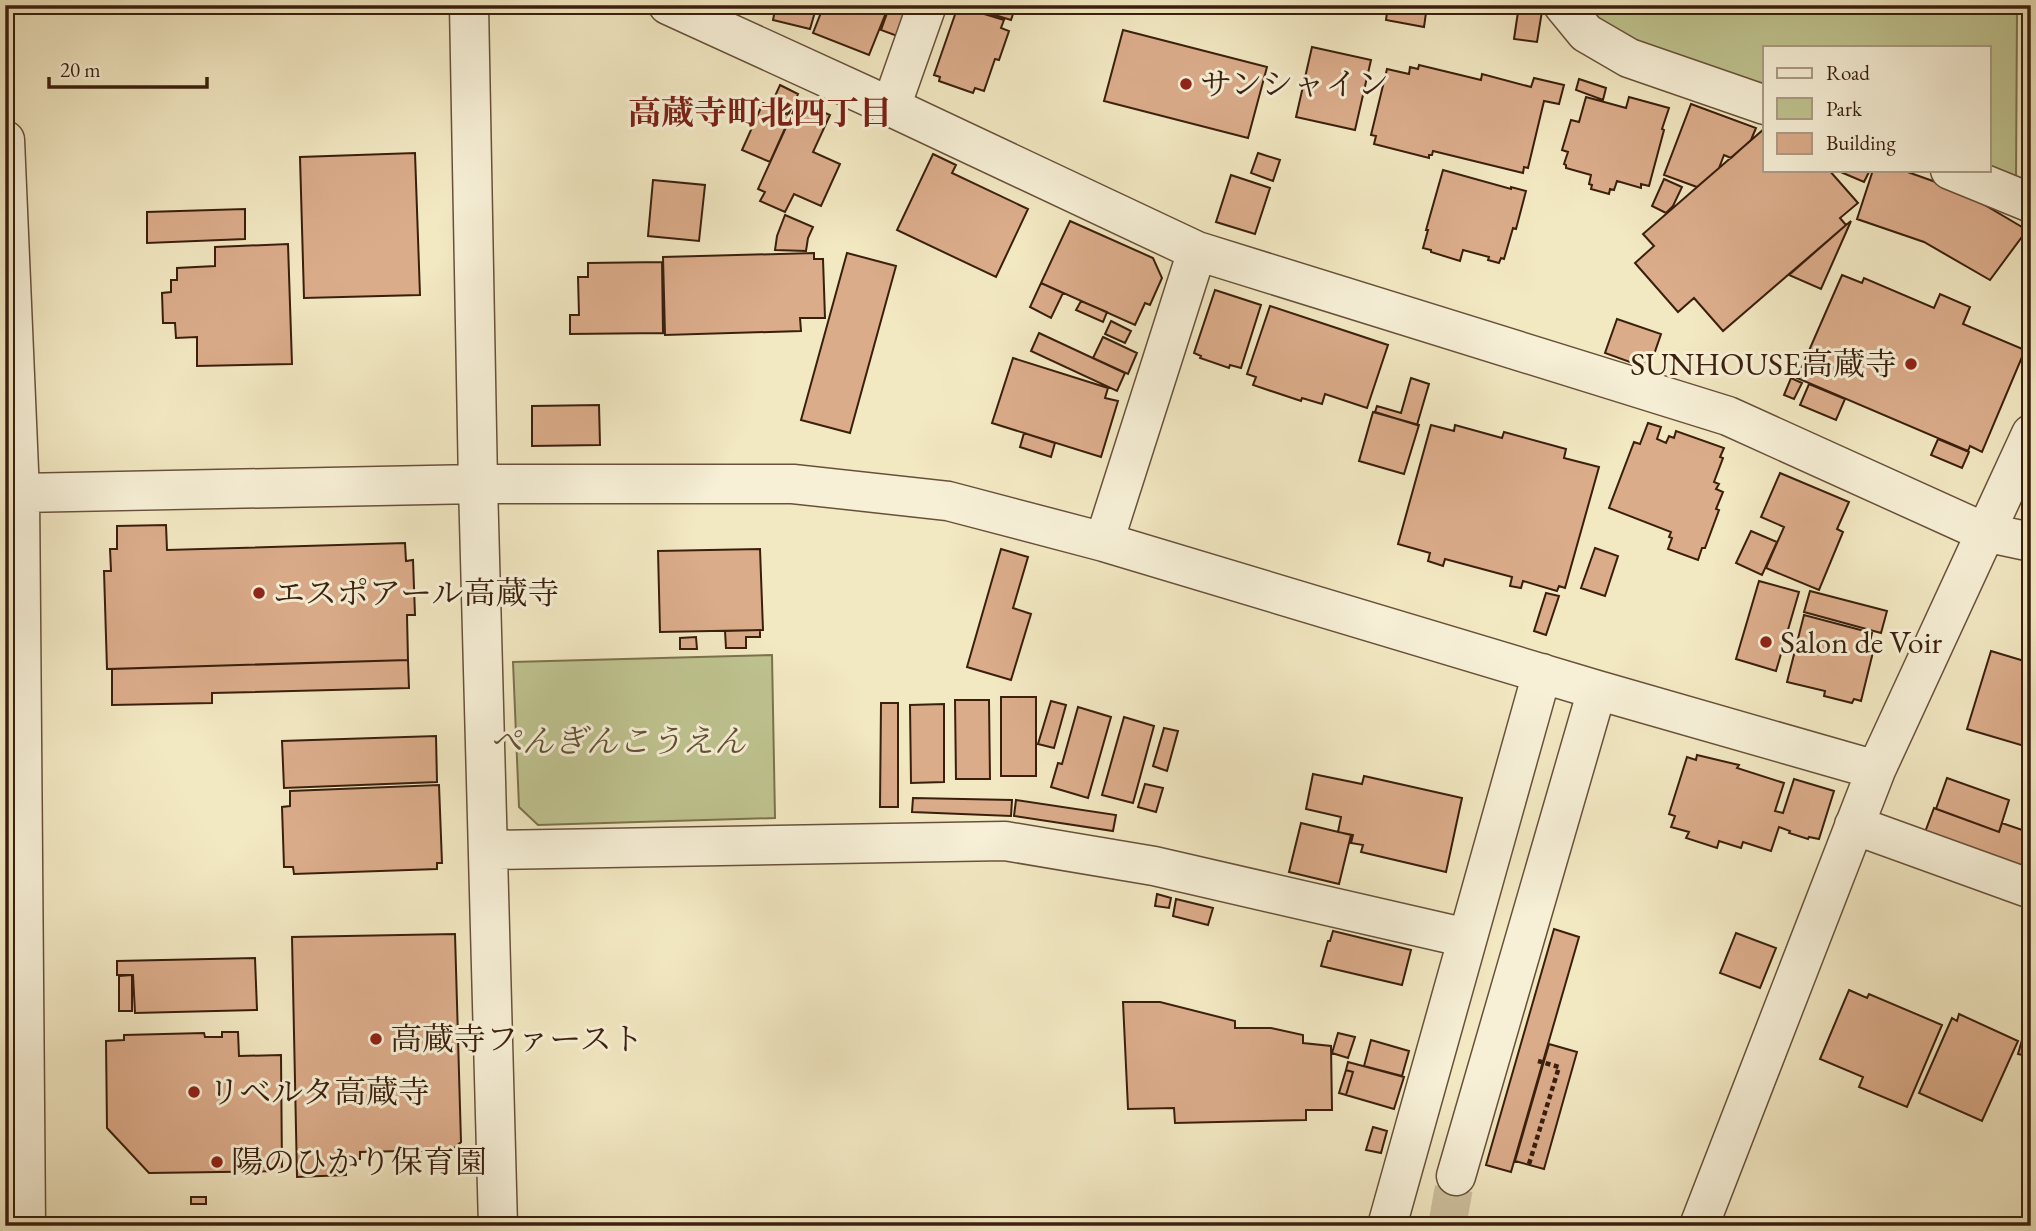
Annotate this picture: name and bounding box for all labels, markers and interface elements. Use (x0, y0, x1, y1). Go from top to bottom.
scale bar (49, 46, 206, 90)
legend (1763, 46, 1990, 172)
text: 20 m (60, 56, 101, 83)
text: Road (1826, 59, 1870, 86)
place label: サンシャイン (1200, 63, 1389, 105)
marker: サンシャイン (1178, 76, 1194, 92)
district label: 高蔵寺町北四丁目 (628, 91, 892, 134)
text: Park (1826, 95, 1863, 122)
text: Building (1826, 129, 1896, 156)
place label: SUNHOUSE高蔵寺 (1630, 343, 1897, 385)
marker: SUNHOUSE高蔵寺 (1903, 356, 1919, 372)
place label: エスポアール高蔵寺 (273, 572, 559, 614)
marker: エスポアール高蔵寺 (251, 585, 267, 601)
place label: Salon de Voir (1780, 621, 1943, 663)
marker: Salon de Voir (1758, 634, 1774, 650)
park label: ぺんぎんこうえん (490, 720, 746, 762)
place label: 高蔵寺ファースト (390, 1018, 644, 1060)
marker: 高蔵寺ファースト (368, 1031, 384, 1047)
place label: リベルタ高蔵寺 (208, 1071, 430, 1113)
marker: リベルタ高蔵寺 (186, 1084, 202, 1100)
place label: 陽のひかり保育園 (231, 1141, 487, 1183)
marker: 陽のひかり保育園 (209, 1154, 225, 1170)

